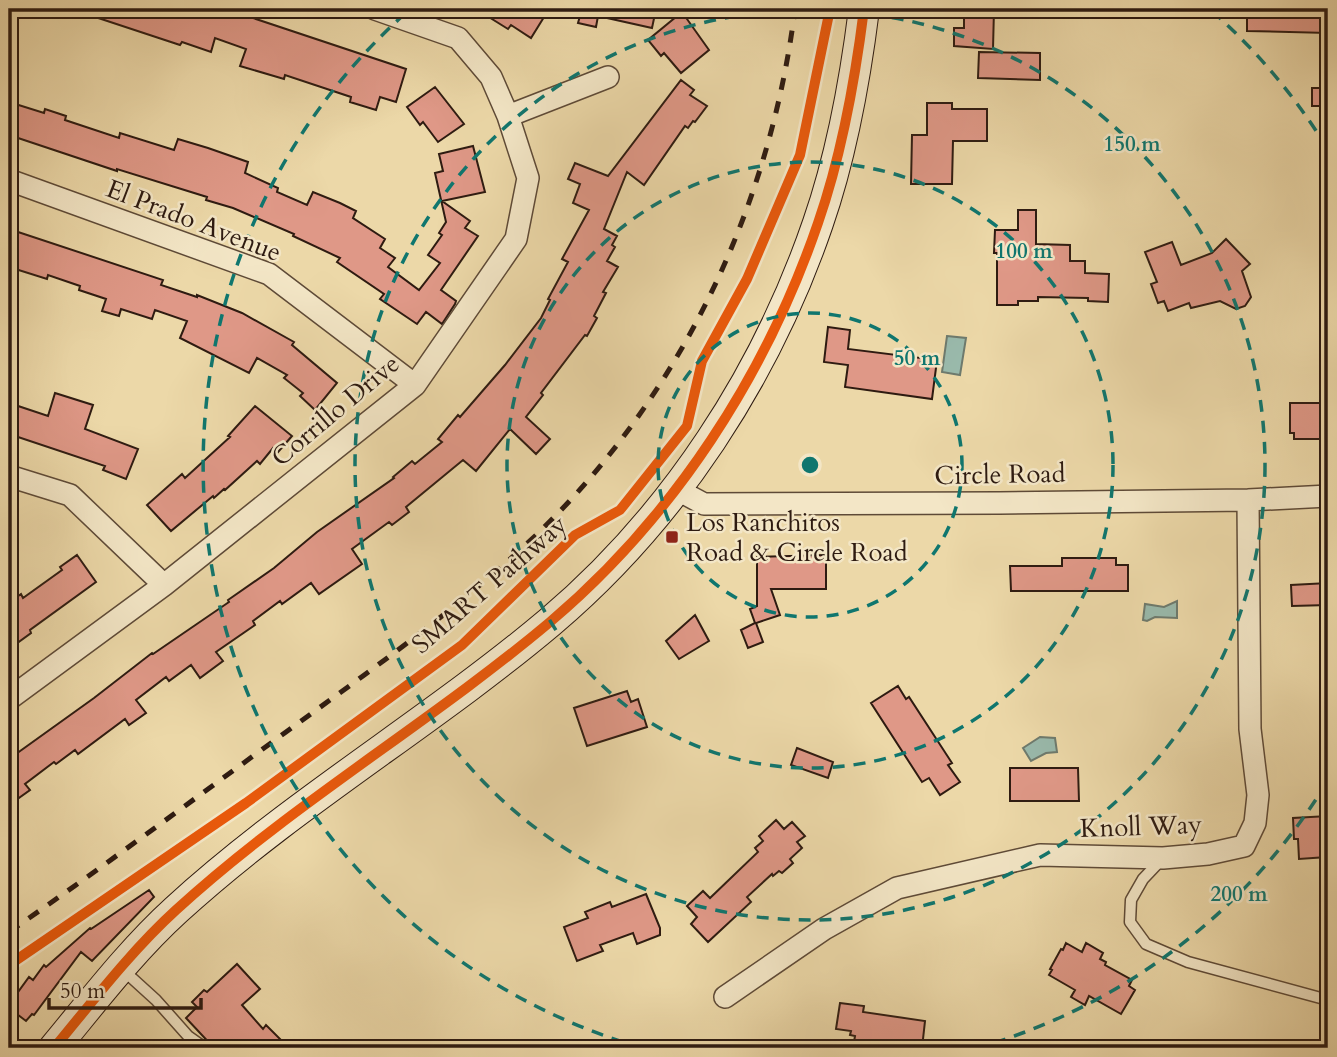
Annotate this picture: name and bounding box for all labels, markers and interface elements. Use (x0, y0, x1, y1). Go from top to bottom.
text: 150 m (1103, 130, 1161, 159)
street label: El Prado Avenue (101, 171, 286, 270)
text: 100 m (995, 237, 1053, 266)
text: 50 m (894, 344, 941, 373)
street label: Corrillo Drive (264, 346, 407, 474)
centre of rings (798, 453, 822, 477)
street label: Circle Road (934, 456, 1066, 493)
place label: Los Ranchitos Road & Circle Road (686, 505, 908, 570)
street label: SMART Pathway (404, 507, 575, 662)
marker: Los Ranchitos Road & Circle Road (664, 529, 680, 545)
street label: Knoll Way (1079, 807, 1203, 846)
text: 200 m (1210, 880, 1268, 909)
scale bar (49, 966, 201, 1010)
text: 50 m (60, 977, 105, 1006)

